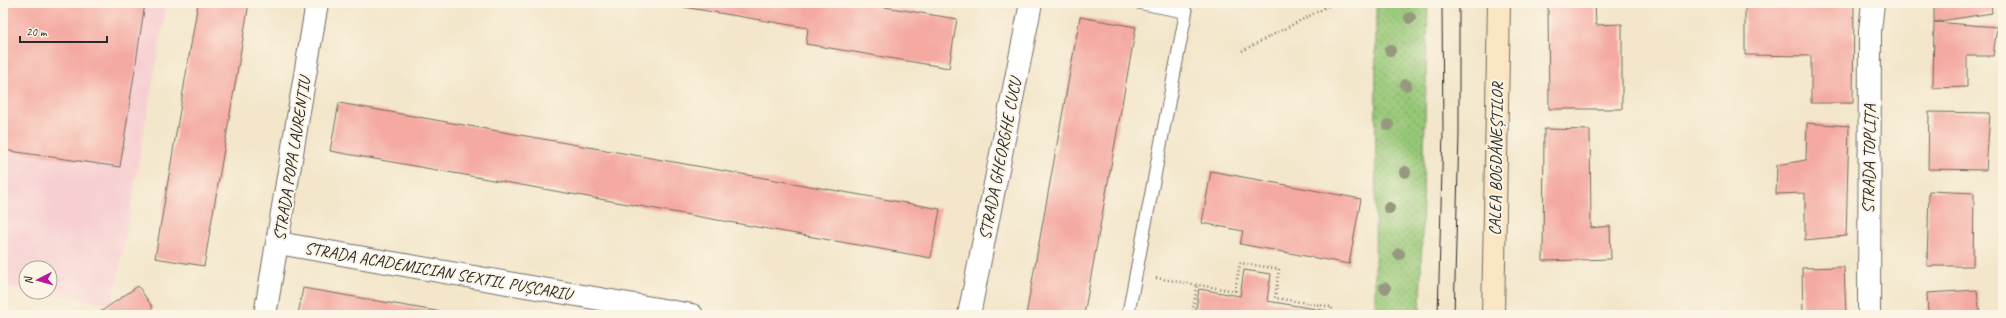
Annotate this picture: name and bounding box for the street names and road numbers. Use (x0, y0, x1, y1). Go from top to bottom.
street label: STRADA POPA LAURENȚIU (269, 73, 316, 242)
street label: STRADA GHEORGHE CUCU (974, 73, 1027, 241)
street label: CALEA BOGDĂNEȘTILOR (1484, 81, 1508, 236)
street label: STRADA TOPLIȚA (1858, 103, 1880, 214)
street label: STRADA ACADEMICIAN SEXTIL PUȘCARIU (303, 237, 576, 305)

